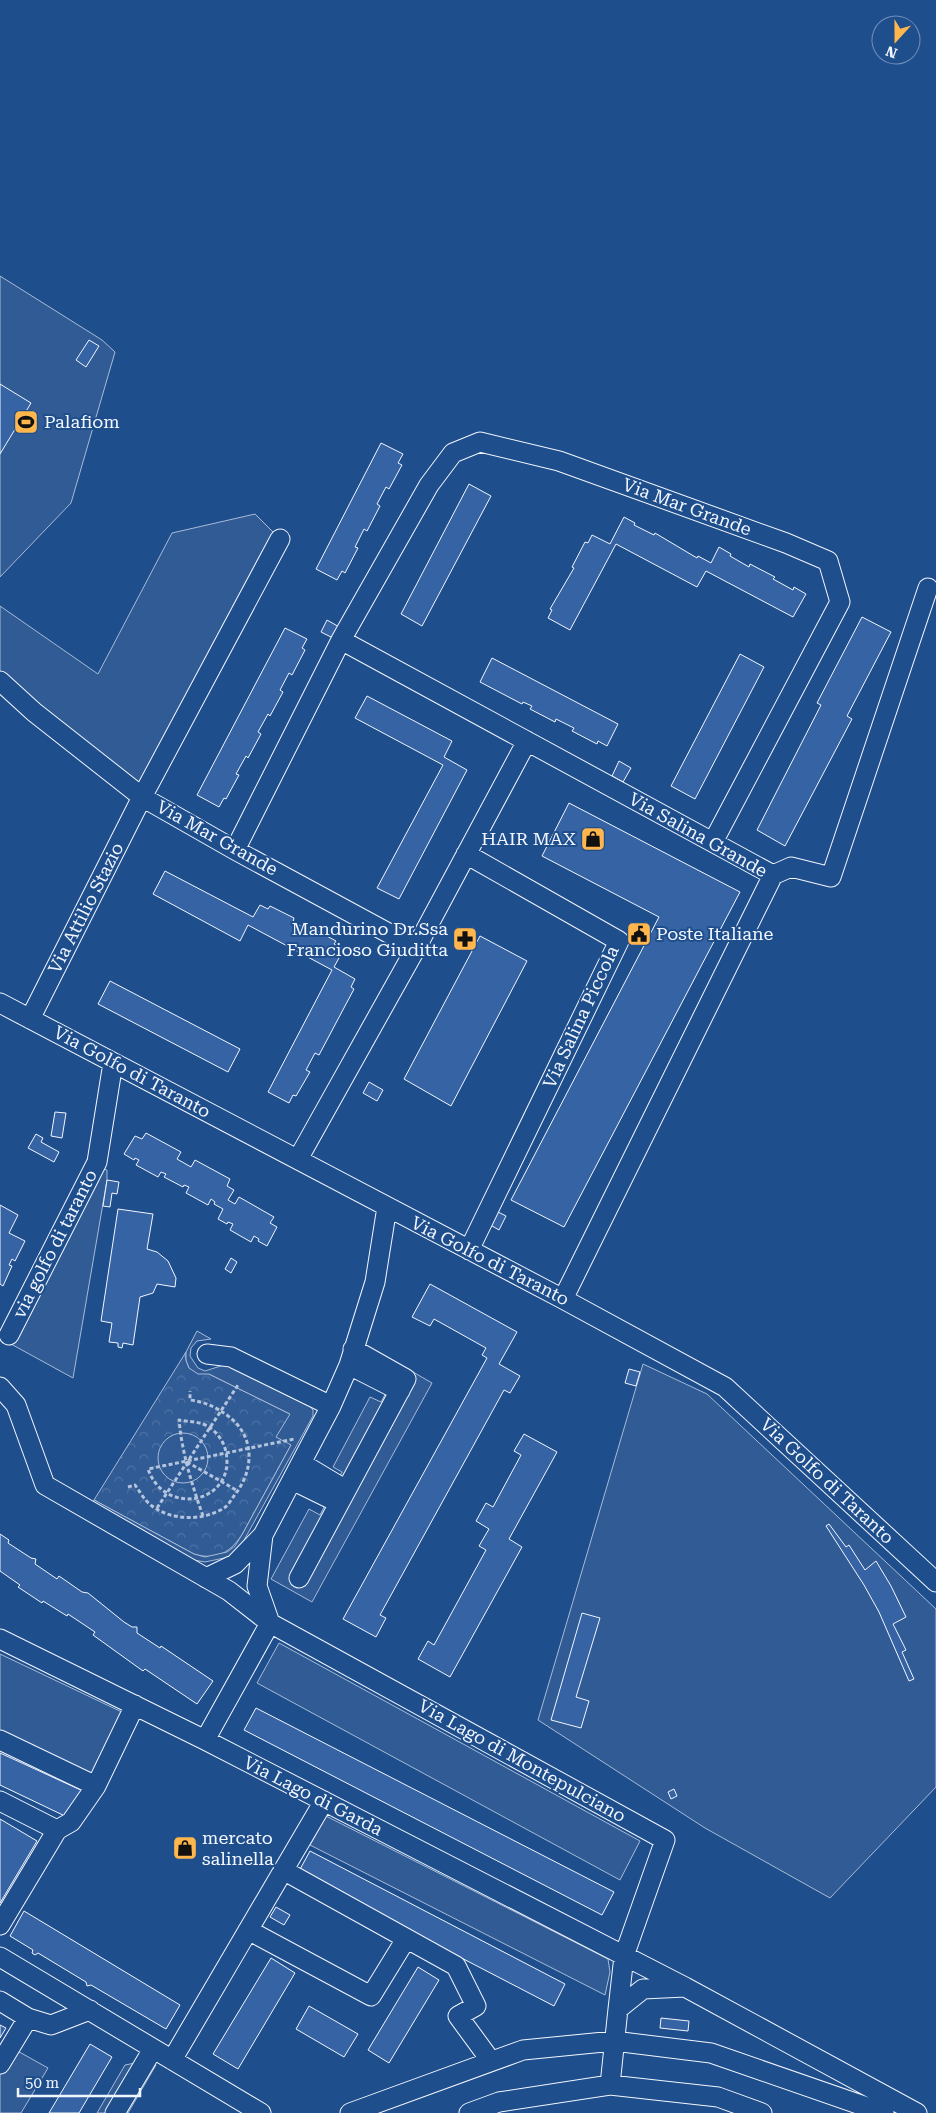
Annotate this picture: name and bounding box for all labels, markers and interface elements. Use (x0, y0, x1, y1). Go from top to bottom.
north arrow (871, 15, 921, 65)
text: N (883, 43, 899, 62)
sports icon: Palafiom (13, 409, 39, 435)
place label: Palafiom (44, 411, 120, 432)
street label: Via Mar Grande (620, 474, 754, 540)
street label: Via Salina Grande (625, 788, 771, 881)
street label: Via Mar Grande (153, 796, 282, 880)
shop icon: HAIR MAX (580, 826, 606, 852)
place label: HAIR MAX (481, 828, 576, 849)
street label: Via Attilio Stazio (43, 839, 128, 977)
place label: Mandurino Dr.Ssa Francioso Giuditta (286, 918, 448, 960)
public building icon: Poste Italiane (626, 921, 652, 947)
place label: Poste Italiane (656, 923, 774, 944)
pharmacy icon: Mandurino Dr.Ssa Francioso Giuditta (452, 926, 478, 952)
street label: Via Salina Piccola (538, 942, 623, 1091)
street label: Via Golfo di Taranto (50, 1021, 214, 1122)
street label: via golfo di taranto (8, 1166, 101, 1322)
street label: Via Golfo di Taranto (408, 1212, 573, 1310)
street label: Via Golfo di Taranto (756, 1413, 898, 1548)
street label: Via Lago di Montepulciano (415, 1695, 630, 1826)
street label: Via Lago di Garda (240, 1751, 387, 1840)
place label: mercato salinella (202, 1827, 274, 1869)
shop icon: mercato salinella (172, 1835, 198, 1861)
scale bar (18, 2066, 140, 2098)
text: 50 m (25, 2074, 60, 2092)

